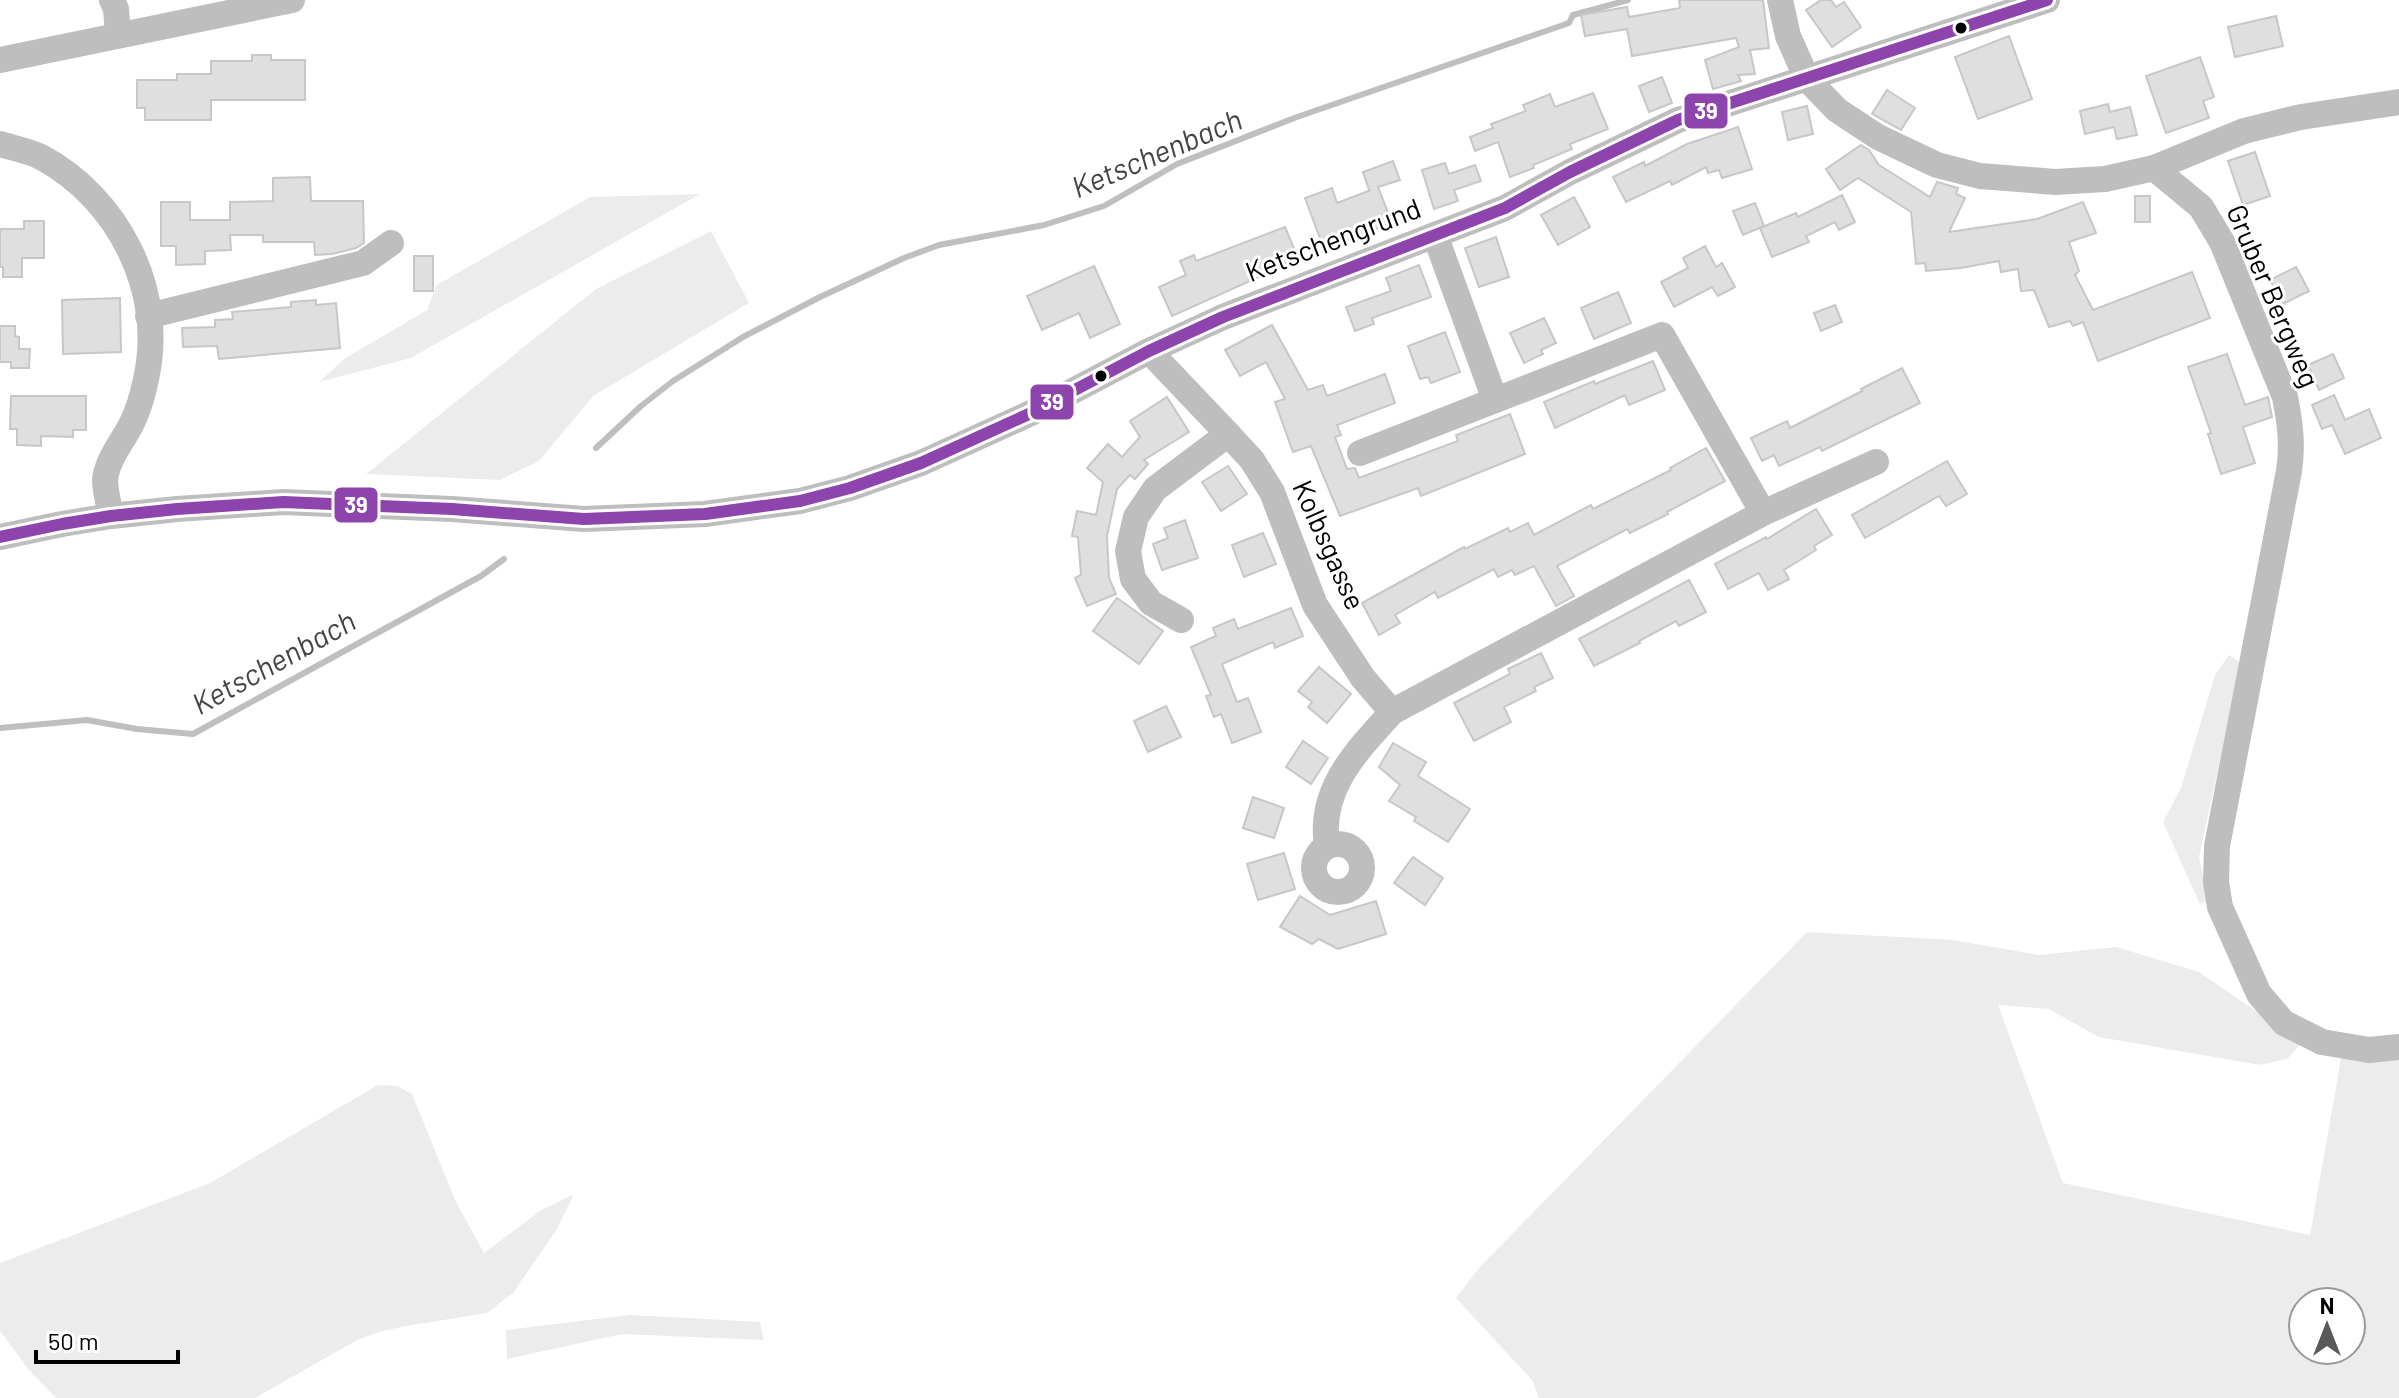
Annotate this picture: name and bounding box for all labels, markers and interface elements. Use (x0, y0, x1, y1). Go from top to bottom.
unlabelled marker (1953, 20, 1969, 36)
line badge: 39 (1683, 92, 1729, 130)
text: 39 (1694, 97, 1718, 123)
water label: Ketschenbach (1066, 100, 1247, 204)
street label: Ketschengrund (1240, 190, 1425, 288)
street label: Gruber Bergweg (2220, 199, 2328, 392)
unlabelled marker (1093, 368, 1109, 384)
line badge: 39 (1029, 383, 1075, 421)
text: 39 (1040, 388, 1064, 414)
street label: Kolbsgasse (1286, 475, 1373, 614)
line badge: 39 (333, 486, 379, 524)
text: 39 (344, 491, 368, 517)
water label: Ketschenbach (185, 602, 361, 721)
north arrow (2287, 1286, 2367, 1366)
text: N (2320, 1292, 2334, 1318)
scale bar (36, 1314, 178, 1364)
text: 50 m (48, 1326, 99, 1355)

